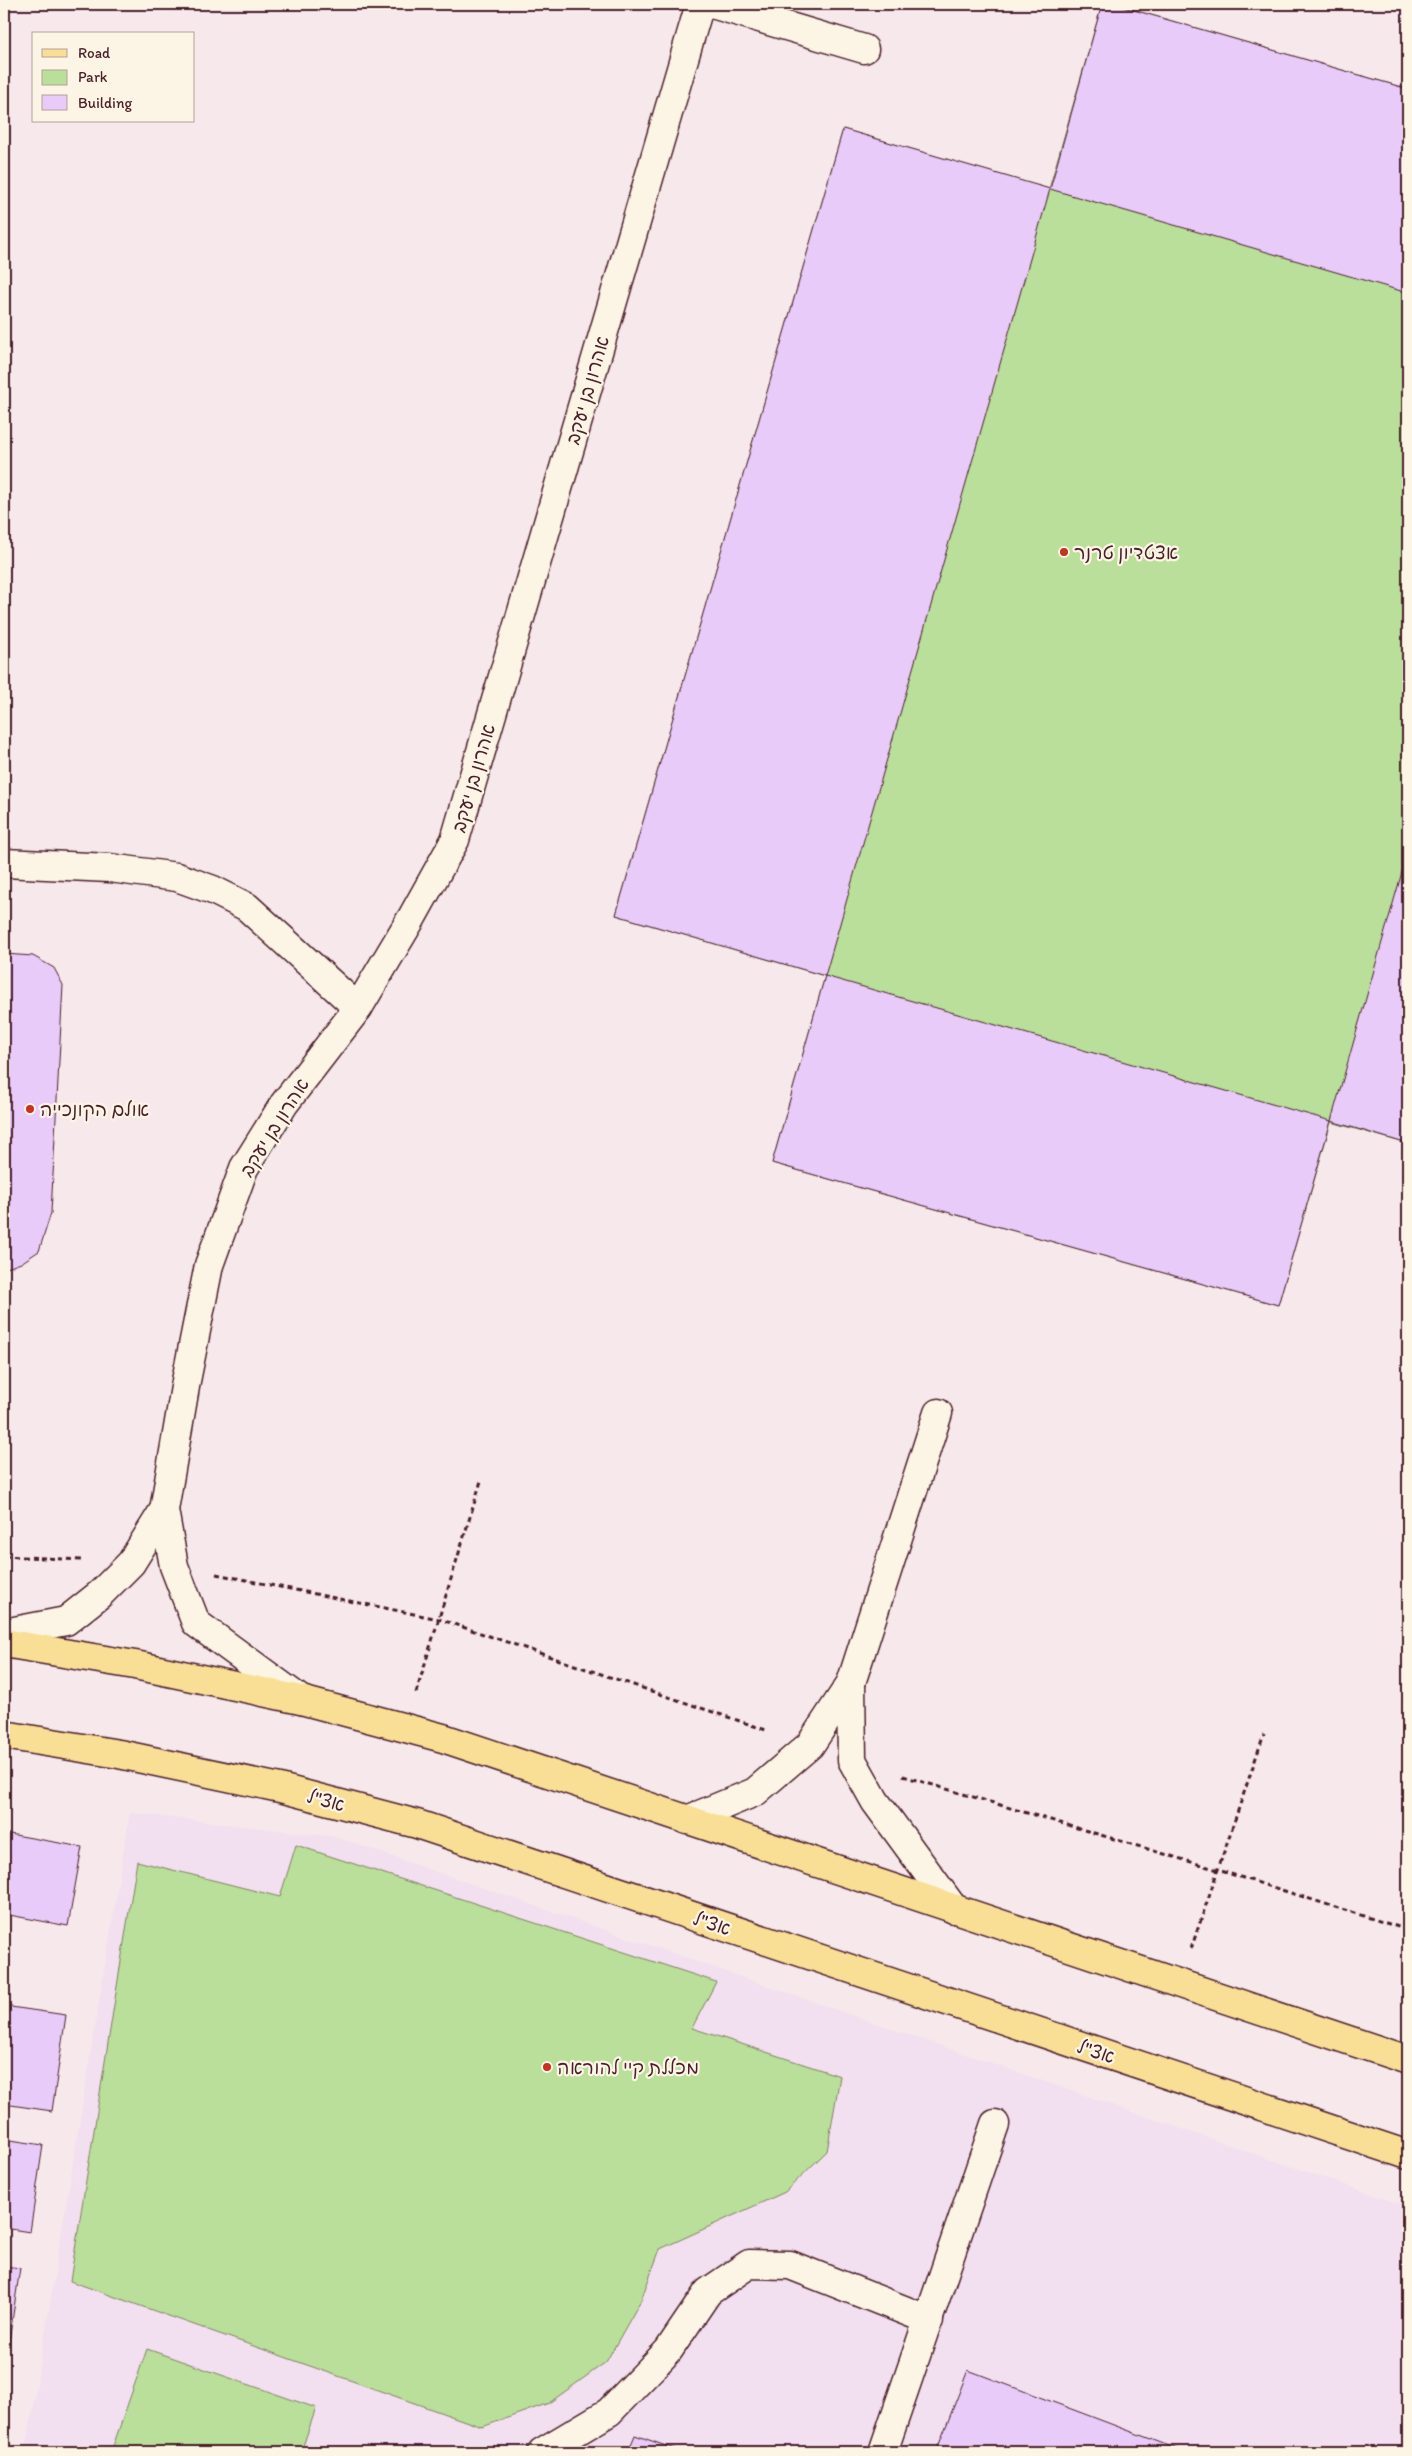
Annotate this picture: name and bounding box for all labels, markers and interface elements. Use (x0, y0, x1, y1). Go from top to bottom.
legend (32, 32, 195, 122)
text: Road (78, 44, 111, 62)
text: Park (78, 68, 108, 86)
text: Building (78, 94, 132, 112)
street label: אהרון בן יעקב (561, 333, 615, 447)
place label: אצטדיון טרנר (1074, 541, 1178, 564)
marker: אצטדיון טרנר (1058, 546, 1070, 558)
street label: אהרון בן יעקב (447, 721, 501, 835)
street label: אהרון בן יעקב (235, 1074, 315, 1181)
place label: אולם הקונכייה (40, 1098, 149, 1122)
marker: אולם הקונכייה (24, 1103, 36, 1115)
street label: אצ"ל (305, 1784, 347, 1817)
street label: אצ"ל (690, 1907, 734, 1940)
street label: אצ"ל (1074, 2035, 1118, 2068)
place label: מכללת קיי להוראה (557, 2056, 699, 2079)
marker: מכללת קיי להוראה (541, 2061, 553, 2073)

